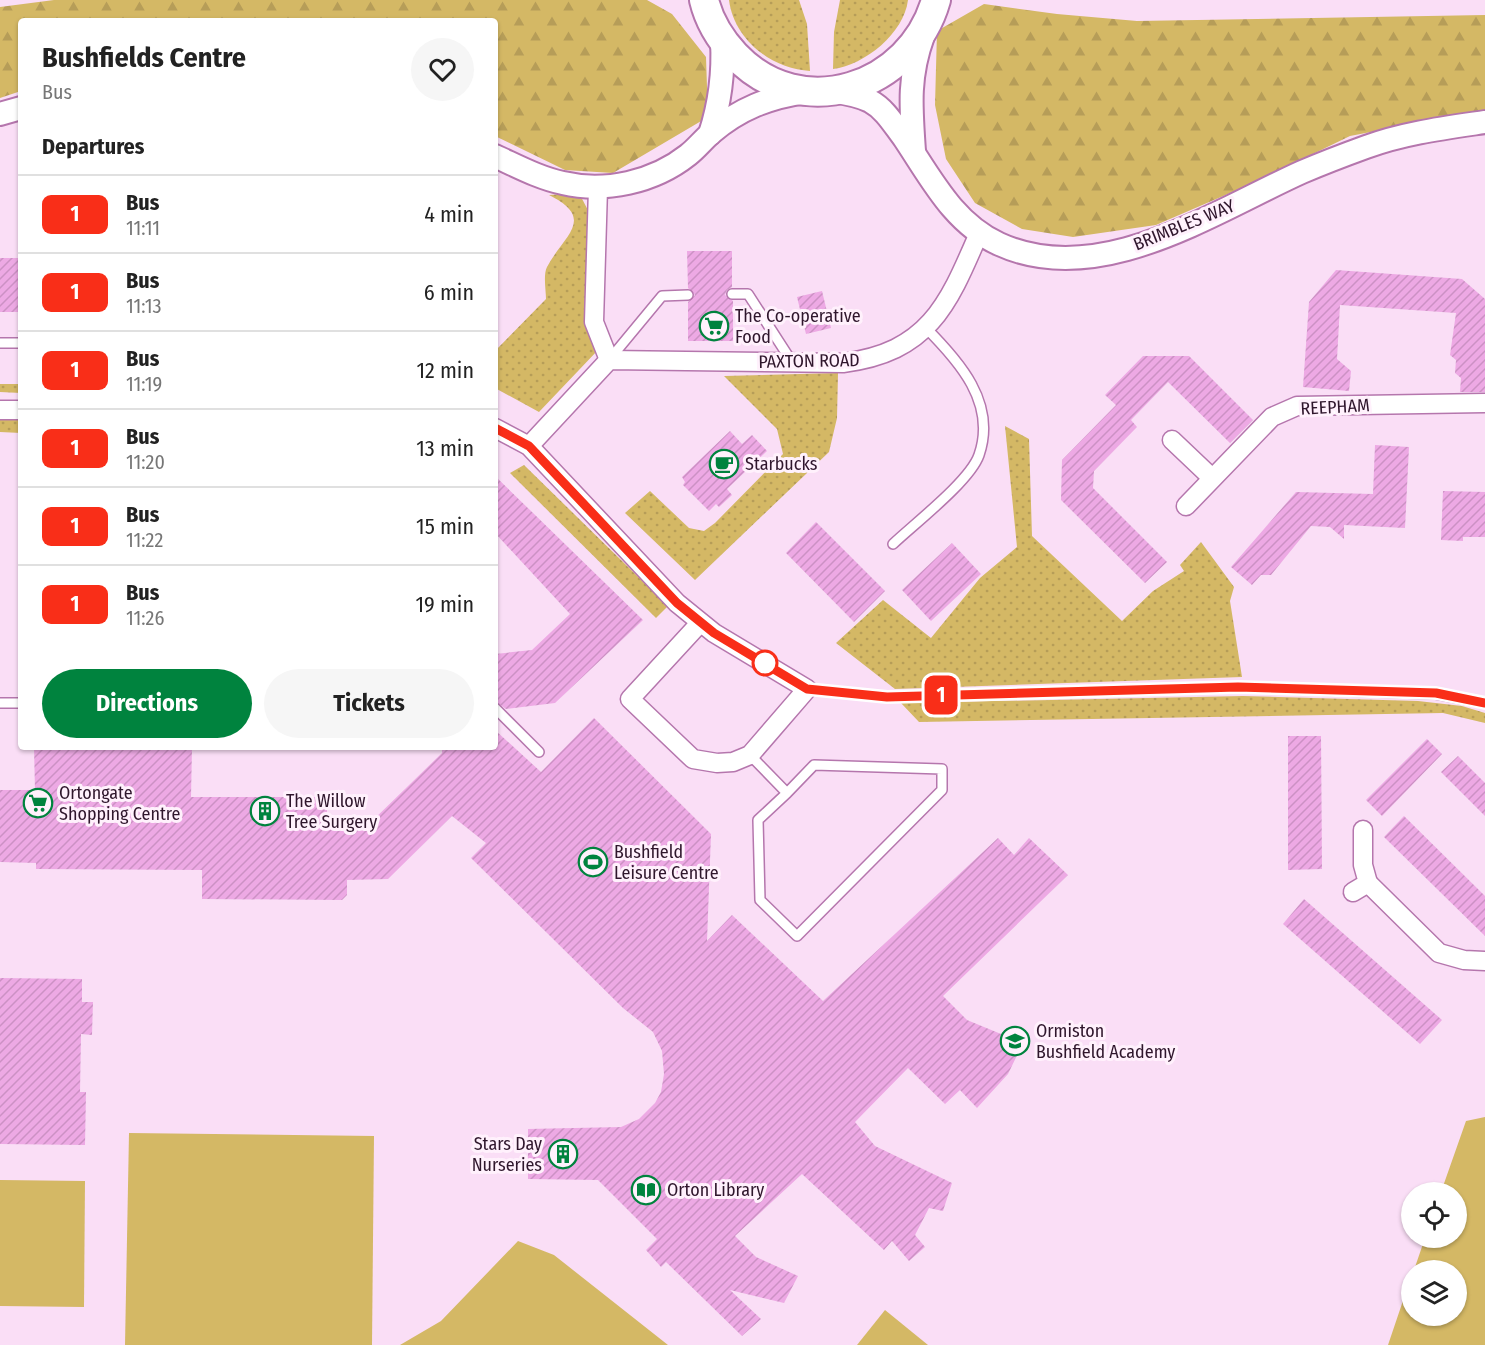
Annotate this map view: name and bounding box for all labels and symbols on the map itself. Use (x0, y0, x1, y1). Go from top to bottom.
street label: BRIMBLES WAY (1130, 195, 1238, 255)
place label: The Co-operative Food (735, 305, 861, 348)
supermarket icon: The Co-operative Food (698, 310, 730, 342)
street label: PAXTON ROAD (758, 349, 860, 373)
street label: REEPHAM (1300, 394, 1370, 420)
cafe icon: Starbucks (708, 448, 740, 480)
place label: Starbucks (745, 453, 818, 475)
unlabelled marker (752, 650, 778, 676)
line badge: 1 (922, 676, 960, 714)
place label: Ortongate Shopping Centre (59, 782, 181, 825)
supermarket icon: Ortongate Shopping Centre (22, 787, 54, 819)
place label: The Willow Tree Surgery (286, 790, 377, 833)
building icon: The Willow Tree Surgery (249, 795, 281, 827)
place label: Bushfield Leisure Centre (614, 841, 719, 884)
sports icon: Bushfield Leisure Centre (577, 846, 609, 878)
place label: Ormiston Bushfield Academy (1036, 1020, 1175, 1063)
school or university icon: Ormiston Bushfield Academy (999, 1025, 1031, 1057)
place label: Stars Day Nurseries (472, 1133, 542, 1176)
building icon: Stars Day Nurseries (547, 1138, 579, 1170)
library icon: Orton Library (630, 1174, 662, 1206)
place label: Orton Library (667, 1179, 764, 1201)

